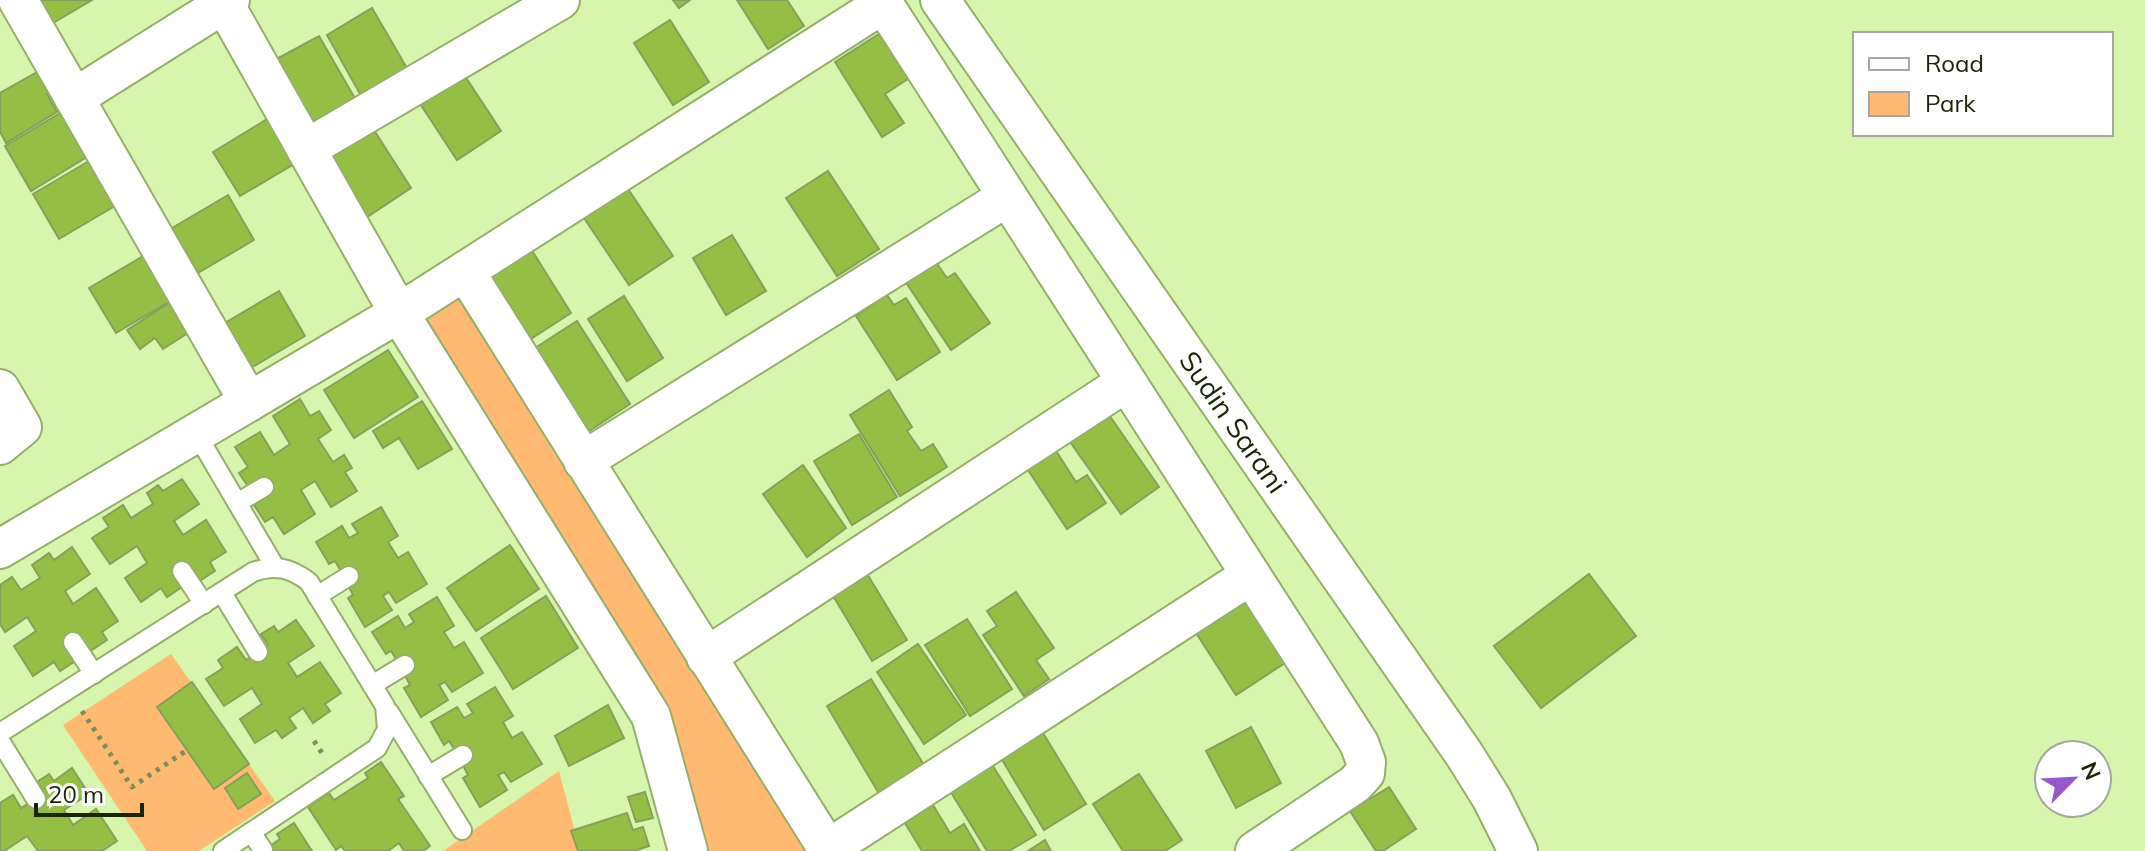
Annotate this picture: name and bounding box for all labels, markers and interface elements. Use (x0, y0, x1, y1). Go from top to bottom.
legend (1853, 32, 2113, 136)
text: Road (1925, 48, 1984, 78)
text: Park (1925, 88, 1976, 118)
street label: Sudin Sarani (1172, 344, 1295, 500)
north arrow (2033, 739, 2113, 819)
text: N (2075, 758, 2107, 784)
scale bar (36, 767, 142, 817)
text: 20 m (48, 779, 104, 809)

